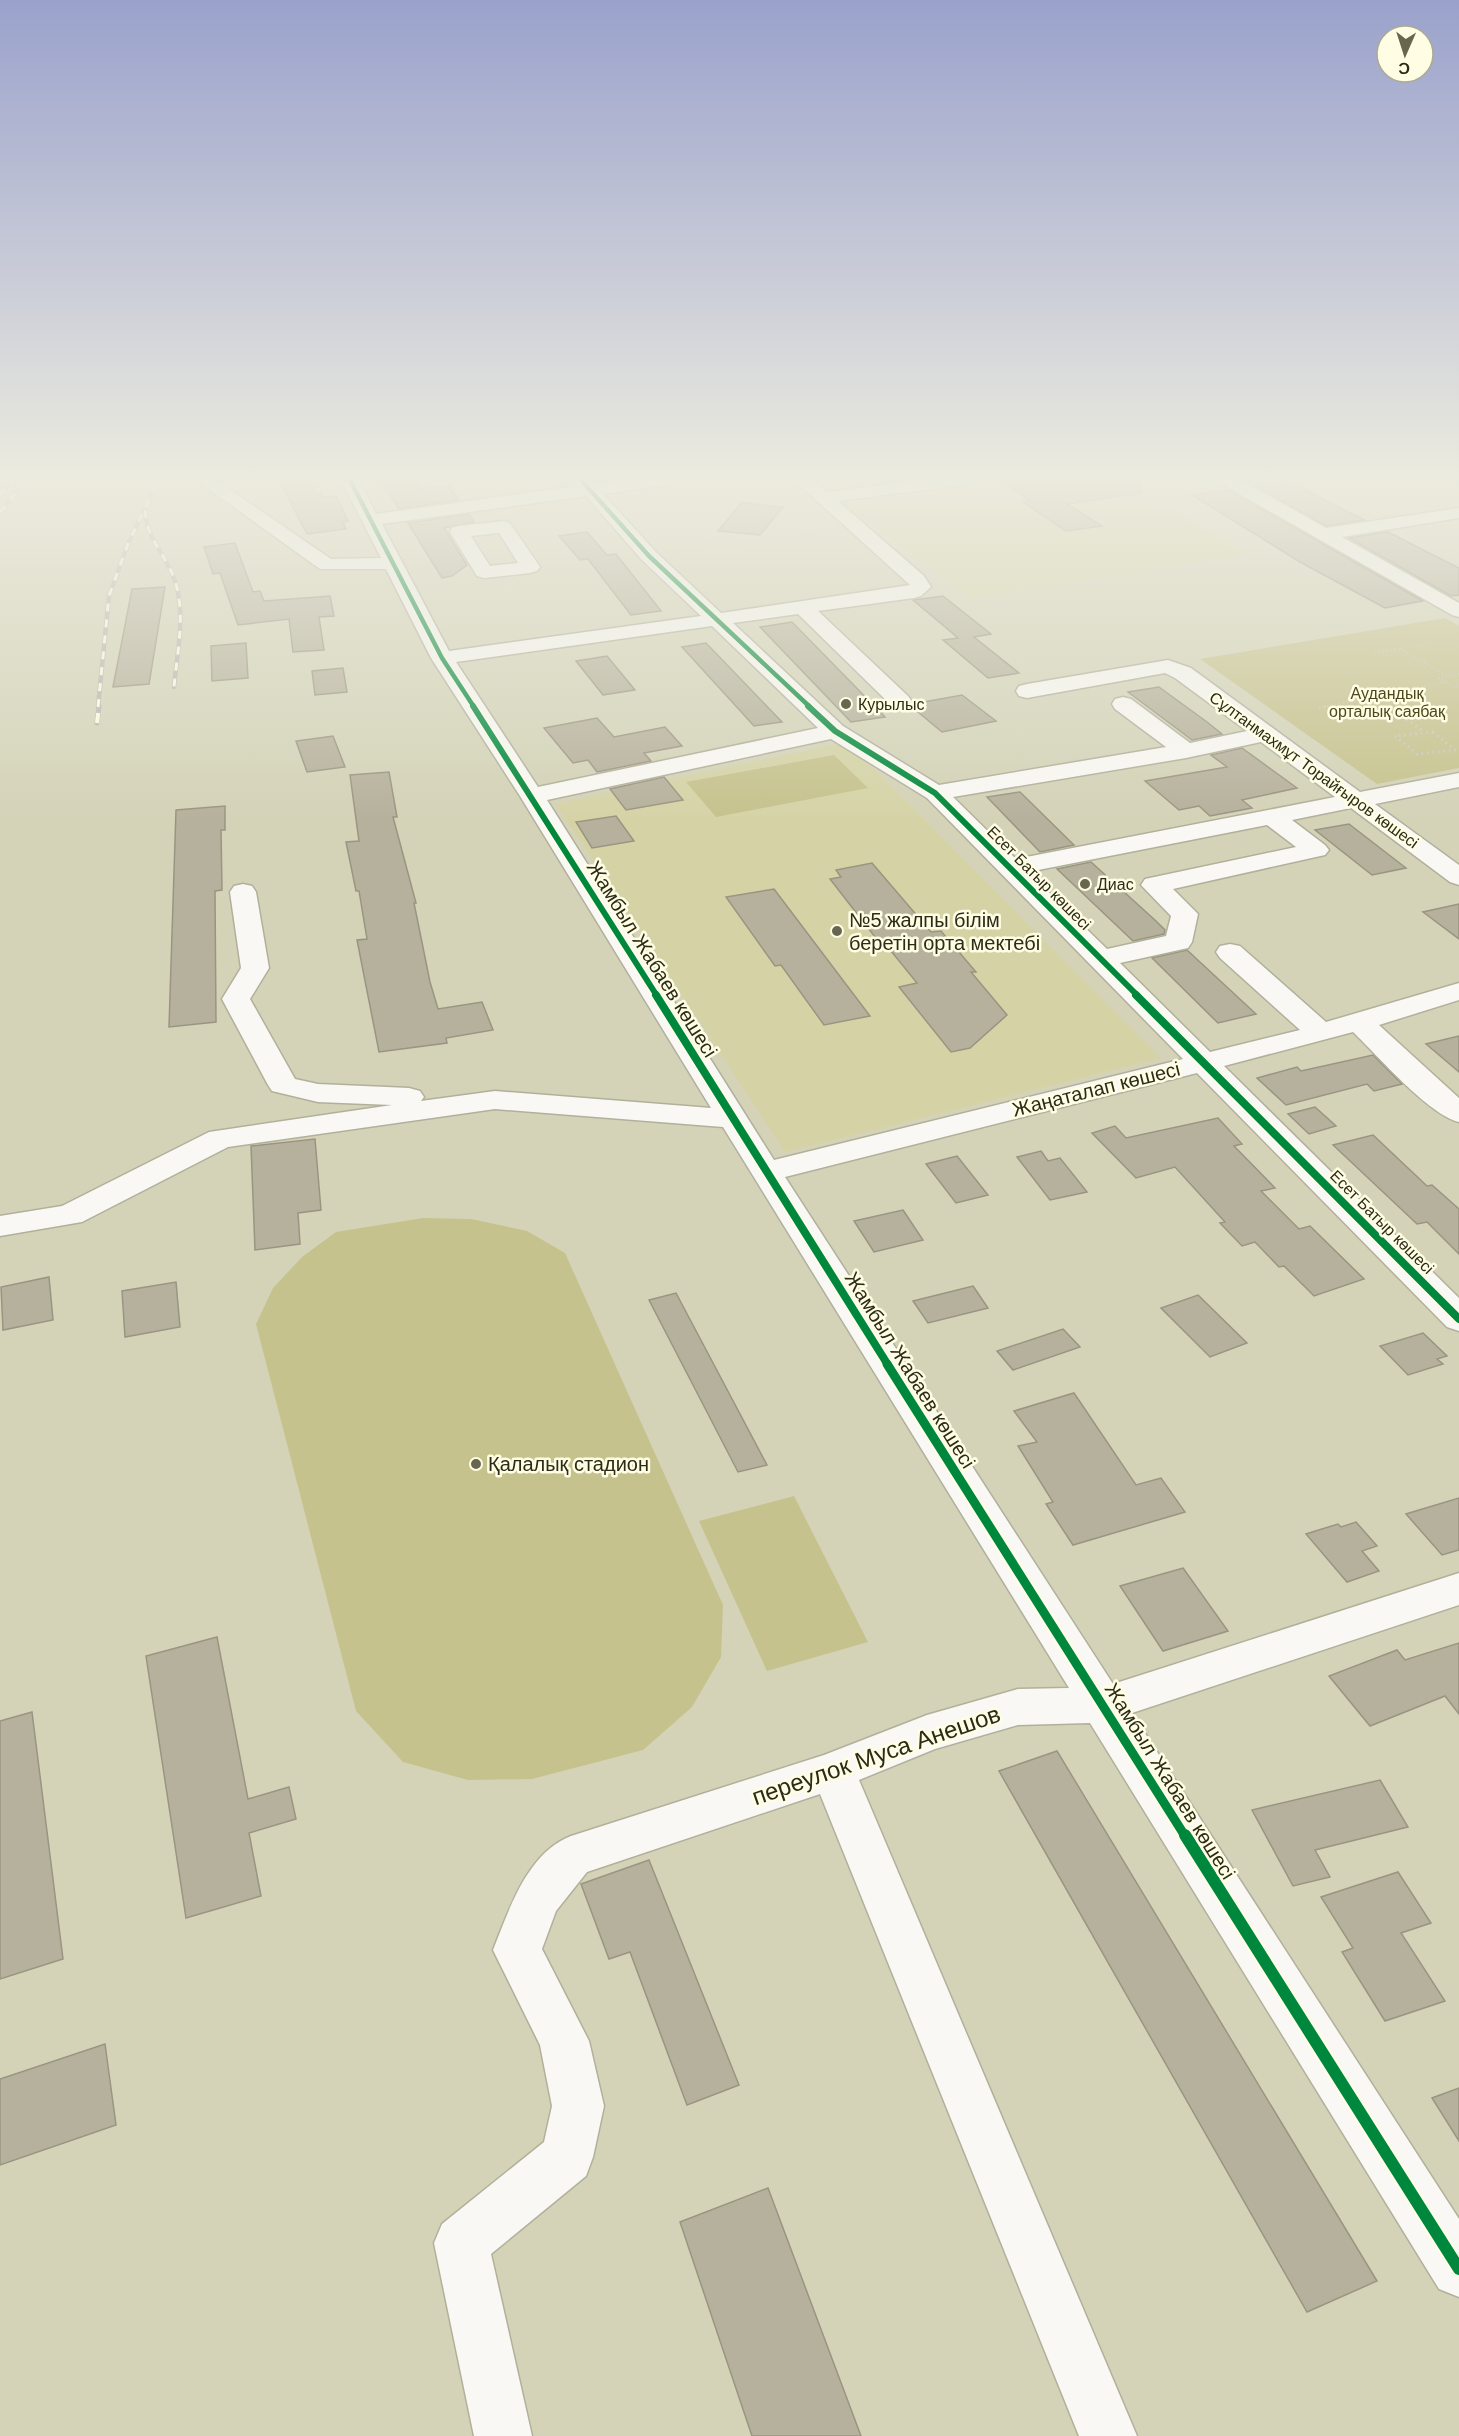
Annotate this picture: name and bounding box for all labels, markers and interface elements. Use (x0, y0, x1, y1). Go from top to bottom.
north arrow (1375, 24, 1435, 84)
text: С (1398, 60, 1410, 77)
park label: Аудандық орталық саябақ (1329, 685, 1446, 720)
street label: Сұлтанмахмұт Торайғыров көшесі (1206, 689, 1422, 851)
place label: Курылыс (858, 696, 924, 713)
marker: Курылыс (839, 697, 853, 711)
street label: Есет Батыр көшесі (984, 823, 1094, 933)
street label: Жамбыл Жабаев көшесі (582, 857, 722, 1061)
place label: Диас (1097, 876, 1134, 893)
marker: Диас (1078, 877, 1092, 891)
place label: №5 жалпы білім беретін орта мектебі (849, 909, 1040, 954)
marker: №5 жалпы білім беретін орта мектебі (830, 924, 844, 938)
street label: Жаңаталап көшесі (1010, 1057, 1182, 1121)
street label: Есет Батыр көшесі (1327, 1167, 1437, 1277)
street label: Жамбыл Жабаев көшесі (840, 1268, 980, 1472)
place label: Қалалық стадион (488, 1453, 649, 1475)
marker: Қалалық стадион (469, 1457, 483, 1471)
street label: Жамбыл Жабаев көшесі (1100, 1679, 1240, 1883)
street label: переулок Муса Анешов (748, 1700, 1004, 1810)

